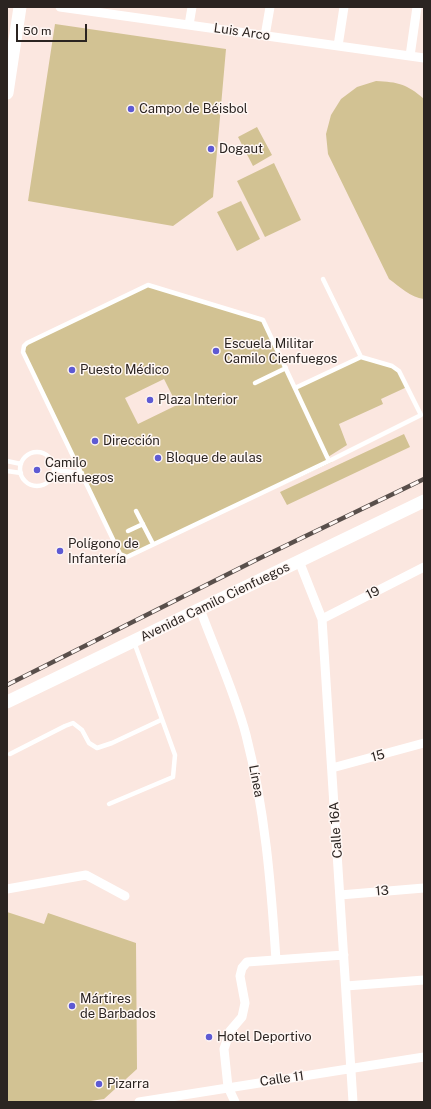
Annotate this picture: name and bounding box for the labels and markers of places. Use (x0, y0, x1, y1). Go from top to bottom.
place label: Campo de Béisbol (139, 101, 248, 117)
marker: Campo de Béisbol (126, 104, 136, 114)
place label: Dogaut (219, 141, 263, 157)
marker: Dogaut (206, 144, 216, 154)
place label: Escuela Militar Camilo Cienfuegos (224, 336, 337, 367)
marker: Escuela Militar Camilo Cienfuegos (211, 346, 221, 356)
place label: Puesto Médico (80, 362, 169, 378)
marker: Puesto Médico (67, 365, 77, 375)
place label: Plaza Interior (158, 392, 238, 408)
marker: Plaza Interior (145, 395, 155, 405)
place label: Dirección (103, 433, 160, 449)
marker: Dirección (90, 436, 100, 446)
place label: Bloque de aulas (166, 450, 262, 466)
marker: Bloque de aulas (153, 453, 163, 463)
place label: Camilo Cienfuegos (45, 455, 114, 486)
marker: Camilo Cienfuegos (32, 465, 42, 475)
place label: Polígono de Infantería (68, 536, 139, 567)
marker: Polígono de Infantería (55, 546, 65, 556)
place label: Mártires de Barbados (80, 991, 156, 1022)
marker: Mártires de Barbados (67, 1001, 77, 1011)
place label: Hotel Deportivo (217, 1029, 312, 1045)
marker: Hotel Deportivo (204, 1032, 214, 1042)
place label: Pizarra (107, 1076, 149, 1092)
marker: Pizarra (94, 1079, 104, 1089)

